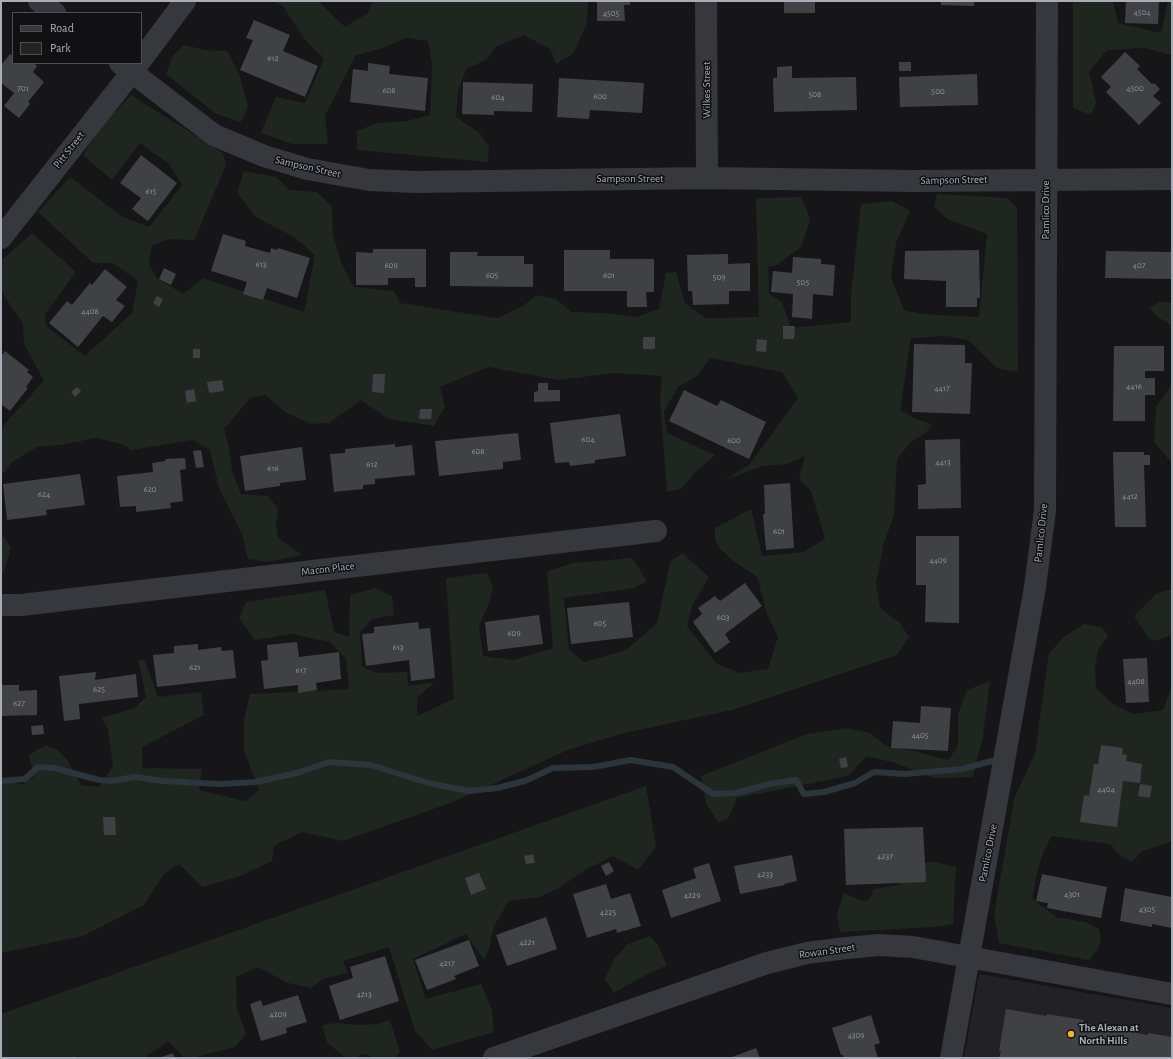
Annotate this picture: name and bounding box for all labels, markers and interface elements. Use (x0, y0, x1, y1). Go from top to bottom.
house number: 4504 (1133, 7, 1151, 17)
house number: 4505 (603, 8, 619, 18)
legend (12, 12, 142, 64)
text: Road (50, 22, 74, 34)
text: Park (50, 42, 71, 54)
house number: 612 (267, 53, 279, 63)
street label: Wilkes Street (700, 62, 714, 118)
house number: 701 (17, 83, 29, 93)
house number: 4500 (1126, 83, 1144, 93)
house number: 608 (382, 85, 396, 95)
house number: 500 (931, 86, 945, 96)
house number: 508 (809, 89, 821, 99)
house number: 600 (593, 91, 607, 101)
house number: 604 (491, 92, 505, 102)
street label: Pitt Street (51, 129, 87, 171)
street label: Sampson Street (274, 153, 342, 181)
street label: Sampson Street (596, 172, 664, 186)
street label: Sampson Street (920, 173, 988, 187)
street label: Pamlico Drive (1039, 181, 1053, 239)
house number: 615 (145, 186, 157, 196)
house number: 613 (255, 259, 267, 269)
house number: 609 (384, 260, 398, 270)
house number: 407 (1133, 260, 1145, 270)
house number: 605 (486, 270, 498, 280)
house number: 601 (603, 270, 615, 280)
house number: 509 (713, 272, 725, 282)
house number: 505 (797, 277, 809, 287)
house number: 4408 (81, 306, 99, 316)
house number: 4416 (1126, 381, 1142, 391)
house number: 4417 (934, 383, 950, 393)
house number: 604 (581, 434, 595, 444)
house number: 600 (727, 435, 741, 445)
house number: 608 (471, 446, 485, 456)
house number: 4413 (935, 457, 951, 467)
house number: 612 (366, 459, 378, 469)
house number: 616 (267, 463, 279, 473)
house number: 620 (143, 484, 157, 494)
house number: 624 (38, 489, 50, 499)
house number: 4412 (1122, 491, 1138, 501)
street label: Pamlico Drive (1031, 503, 1051, 563)
house number: 601 (773, 526, 785, 536)
house number: 4409 (929, 555, 947, 565)
street label: Macon Place (301, 559, 355, 579)
house number: 603 (717, 612, 729, 622)
house number: 605 (594, 618, 606, 628)
house number: 609 (507, 628, 521, 638)
house number: 613 (392, 642, 404, 652)
house number: 621 (189, 662, 201, 672)
house number: 617 (295, 665, 307, 675)
house number: 4408 (1127, 676, 1145, 686)
house number: 625 (93, 684, 105, 694)
house number: 627 (13, 698, 25, 708)
house number: 4405 (911, 730, 929, 740)
house number: 4404 (1097, 784, 1115, 794)
street label: Pamlico Drive (976, 823, 1000, 883)
house number: 4237 (877, 851, 893, 861)
house number: 4233 (757, 869, 773, 879)
house number: 4301 (1064, 889, 1080, 899)
house number: 4229 (684, 890, 700, 900)
house number: 4305 (1139, 904, 1155, 914)
house number: 4225 (600, 907, 616, 917)
house number: 4221 (519, 937, 535, 947)
street label: Rowan Street (798, 941, 856, 961)
house number: 4217 (439, 958, 455, 968)
house number: 4213 (356, 989, 372, 999)
house number: 4209 (269, 1009, 287, 1019)
place label: The Alexan at North Hills (1079, 1021, 1139, 1047)
marker: The Alexan at North Hills (1066, 1029, 1076, 1039)
house number: 4309 (847, 1030, 865, 1040)

